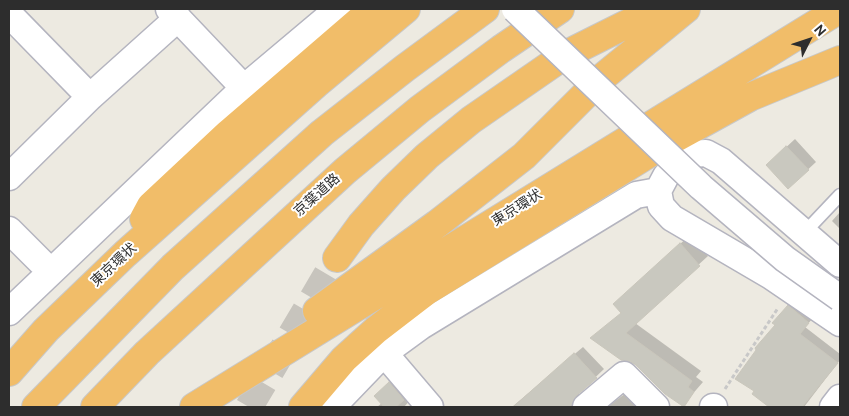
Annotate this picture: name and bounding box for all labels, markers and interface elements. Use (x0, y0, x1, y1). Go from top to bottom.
north arrow (784, 15, 834, 65)
text: N (810, 21, 830, 40)
street label: 京葉道路 (291, 170, 343, 220)
street label: 東京環状 (489, 186, 545, 230)
street label: 東京環状 (88, 240, 140, 290)

